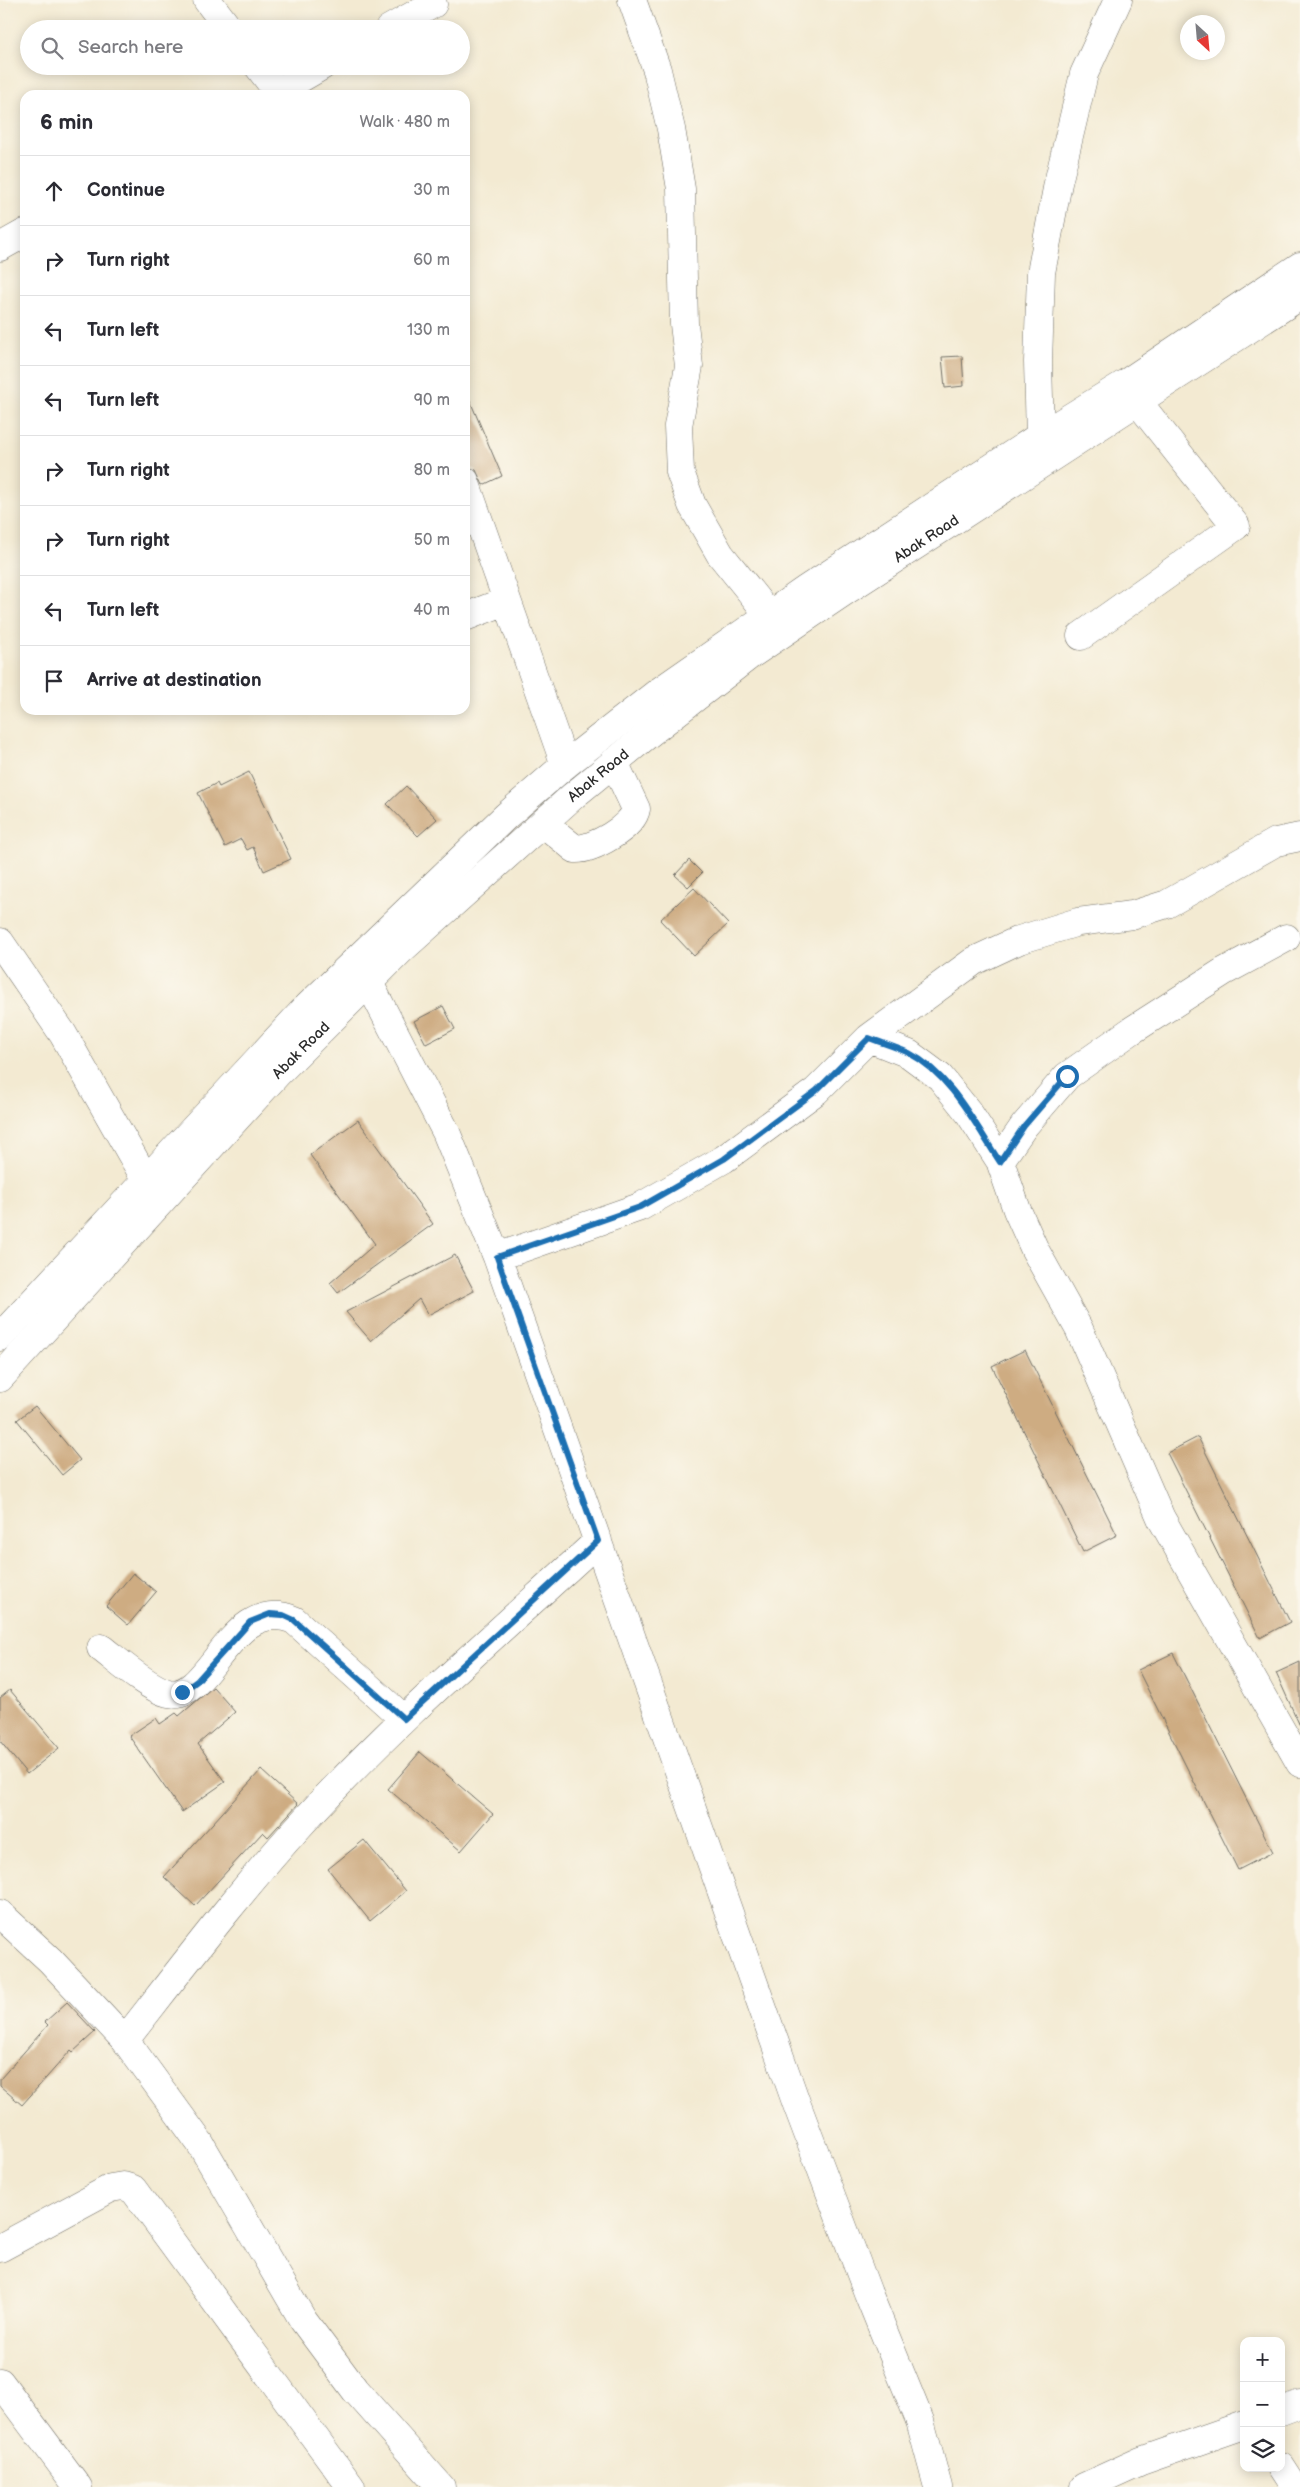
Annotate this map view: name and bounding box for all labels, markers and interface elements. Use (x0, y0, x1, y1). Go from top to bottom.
north arrow (1180, 15, 1225, 60)
search box (20, 20, 470, 75)
icon: search (38, 34, 66, 62)
text: Search here (78, 36, 183, 59)
text: 6 min (40, 110, 93, 135)
text: Walk · 480 m (359, 113, 450, 132)
icon: ahead (40, 177, 68, 205)
text: Continue (87, 179, 165, 202)
text: 30 m (413, 181, 450, 200)
icon: right (40, 247, 68, 275)
text: Turn right (87, 249, 170, 272)
text: 60 m (413, 251, 450, 270)
icon: left (40, 317, 68, 345)
text: Turn left (87, 319, 159, 342)
text: 130 m (407, 321, 450, 340)
icon: left (40, 387, 68, 415)
text: Turn left (87, 389, 159, 412)
text: 90 m (414, 391, 450, 410)
icon: right (40, 457, 68, 485)
text: Turn right (87, 459, 170, 482)
text: 80 m (414, 461, 450, 480)
street label: Abak Road (890, 511, 962, 567)
icon: right (40, 527, 68, 555)
text: Turn right (87, 529, 170, 552)
text: 50 m (414, 531, 450, 550)
icon: left (40, 597, 68, 625)
text: Turn left (87, 599, 159, 622)
text: 40 m (413, 601, 450, 620)
icon: arrive (40, 667, 68, 695)
text: Arrive at destination (87, 669, 262, 692)
street label: Abak Road (564, 745, 633, 806)
street label: Abak Road (268, 1017, 334, 1083)
route start (1056, 1065, 1079, 1088)
route end (171, 1681, 194, 1704)
map controls (1240, 2337, 1285, 2472)
button: + (1240, 2337, 1285, 2382)
button: − (1240, 2382, 1285, 2427)
button: layers (1240, 2427, 1285, 2472)

